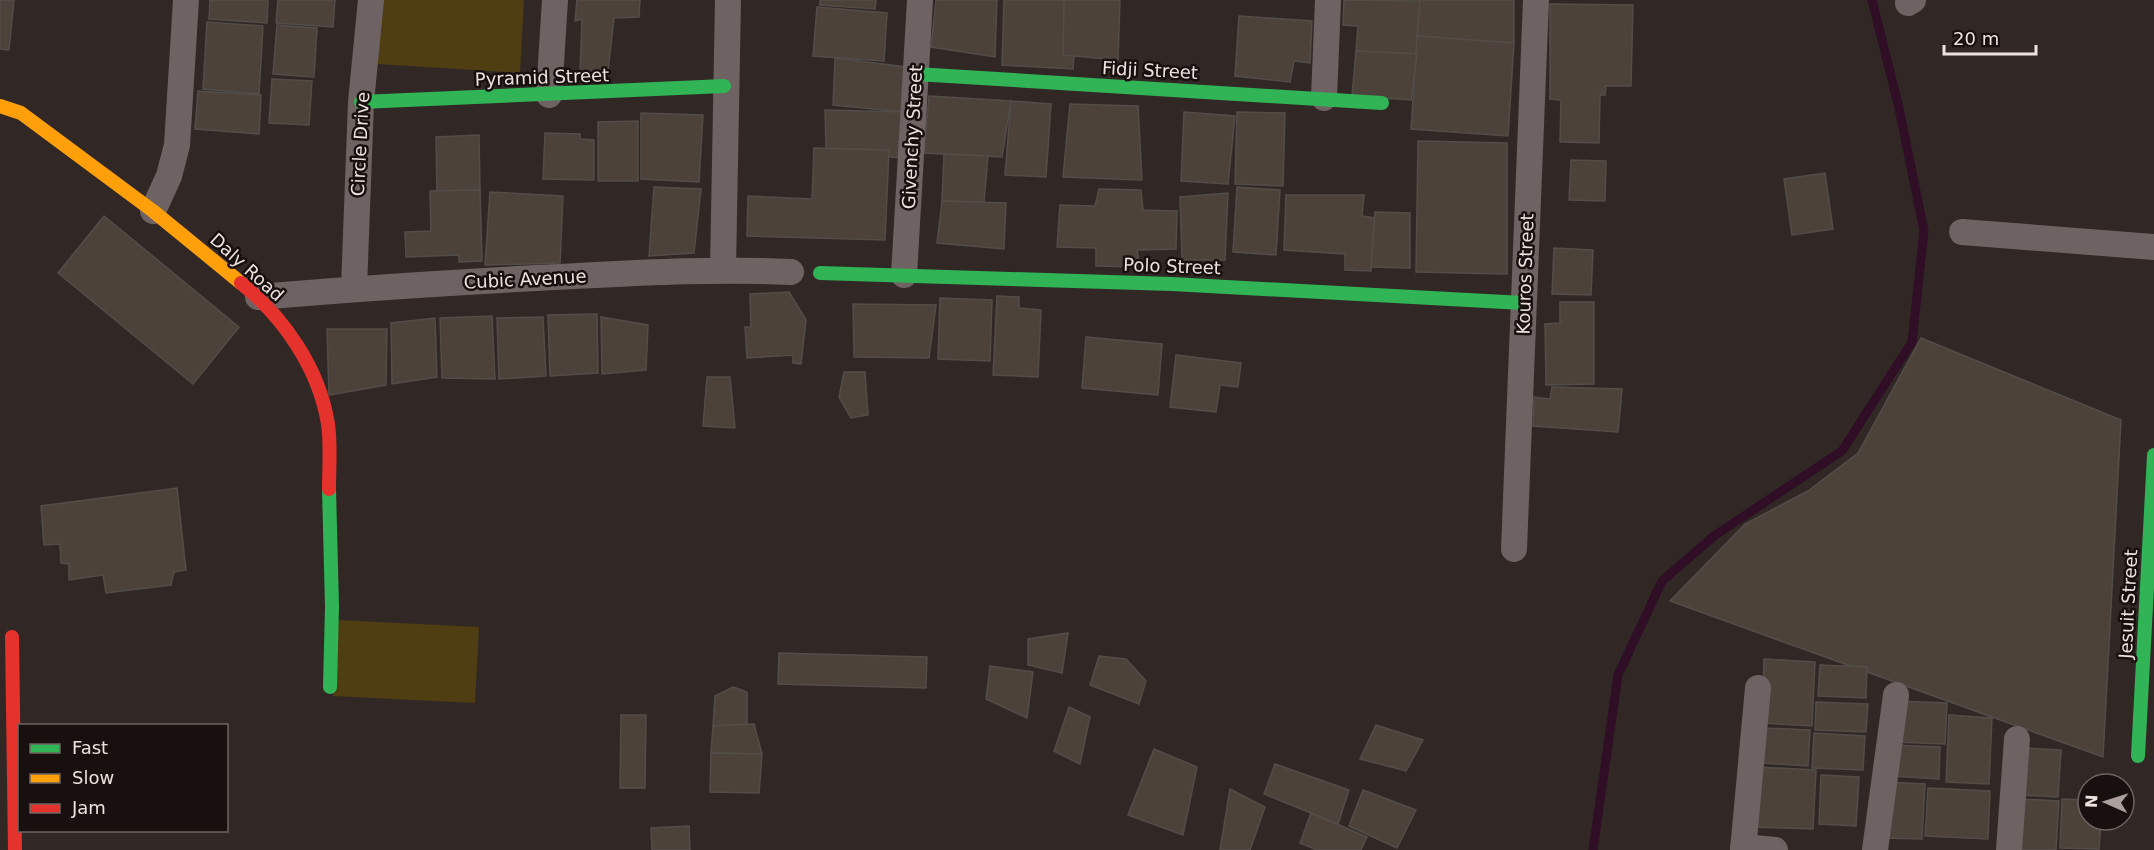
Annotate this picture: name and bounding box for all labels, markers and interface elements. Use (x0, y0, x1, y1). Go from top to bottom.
scale bar (1944, 18, 2036, 56)
text: 20 m (1953, 28, 1999, 49)
street label: Fidji Street (1102, 57, 1198, 83)
street label: Pyramid Street (475, 64, 609, 90)
street label: Givenchy Street (898, 64, 926, 210)
street label: Circle Drive (347, 91, 373, 197)
street label: Kouros Street (1512, 213, 1538, 335)
street label: Daly Road (206, 229, 288, 305)
street label: Polo Street (1123, 254, 1221, 278)
street label: Cubic Avenue (463, 265, 587, 293)
street label: Jesuit Street (2115, 549, 2141, 660)
legend (18, 724, 228, 832)
text: Fast (72, 737, 108, 758)
text: Slow (72, 767, 114, 788)
north arrow (2076, 772, 2136, 832)
text: N (2082, 794, 2101, 808)
text: Jam (71, 797, 106, 818)

